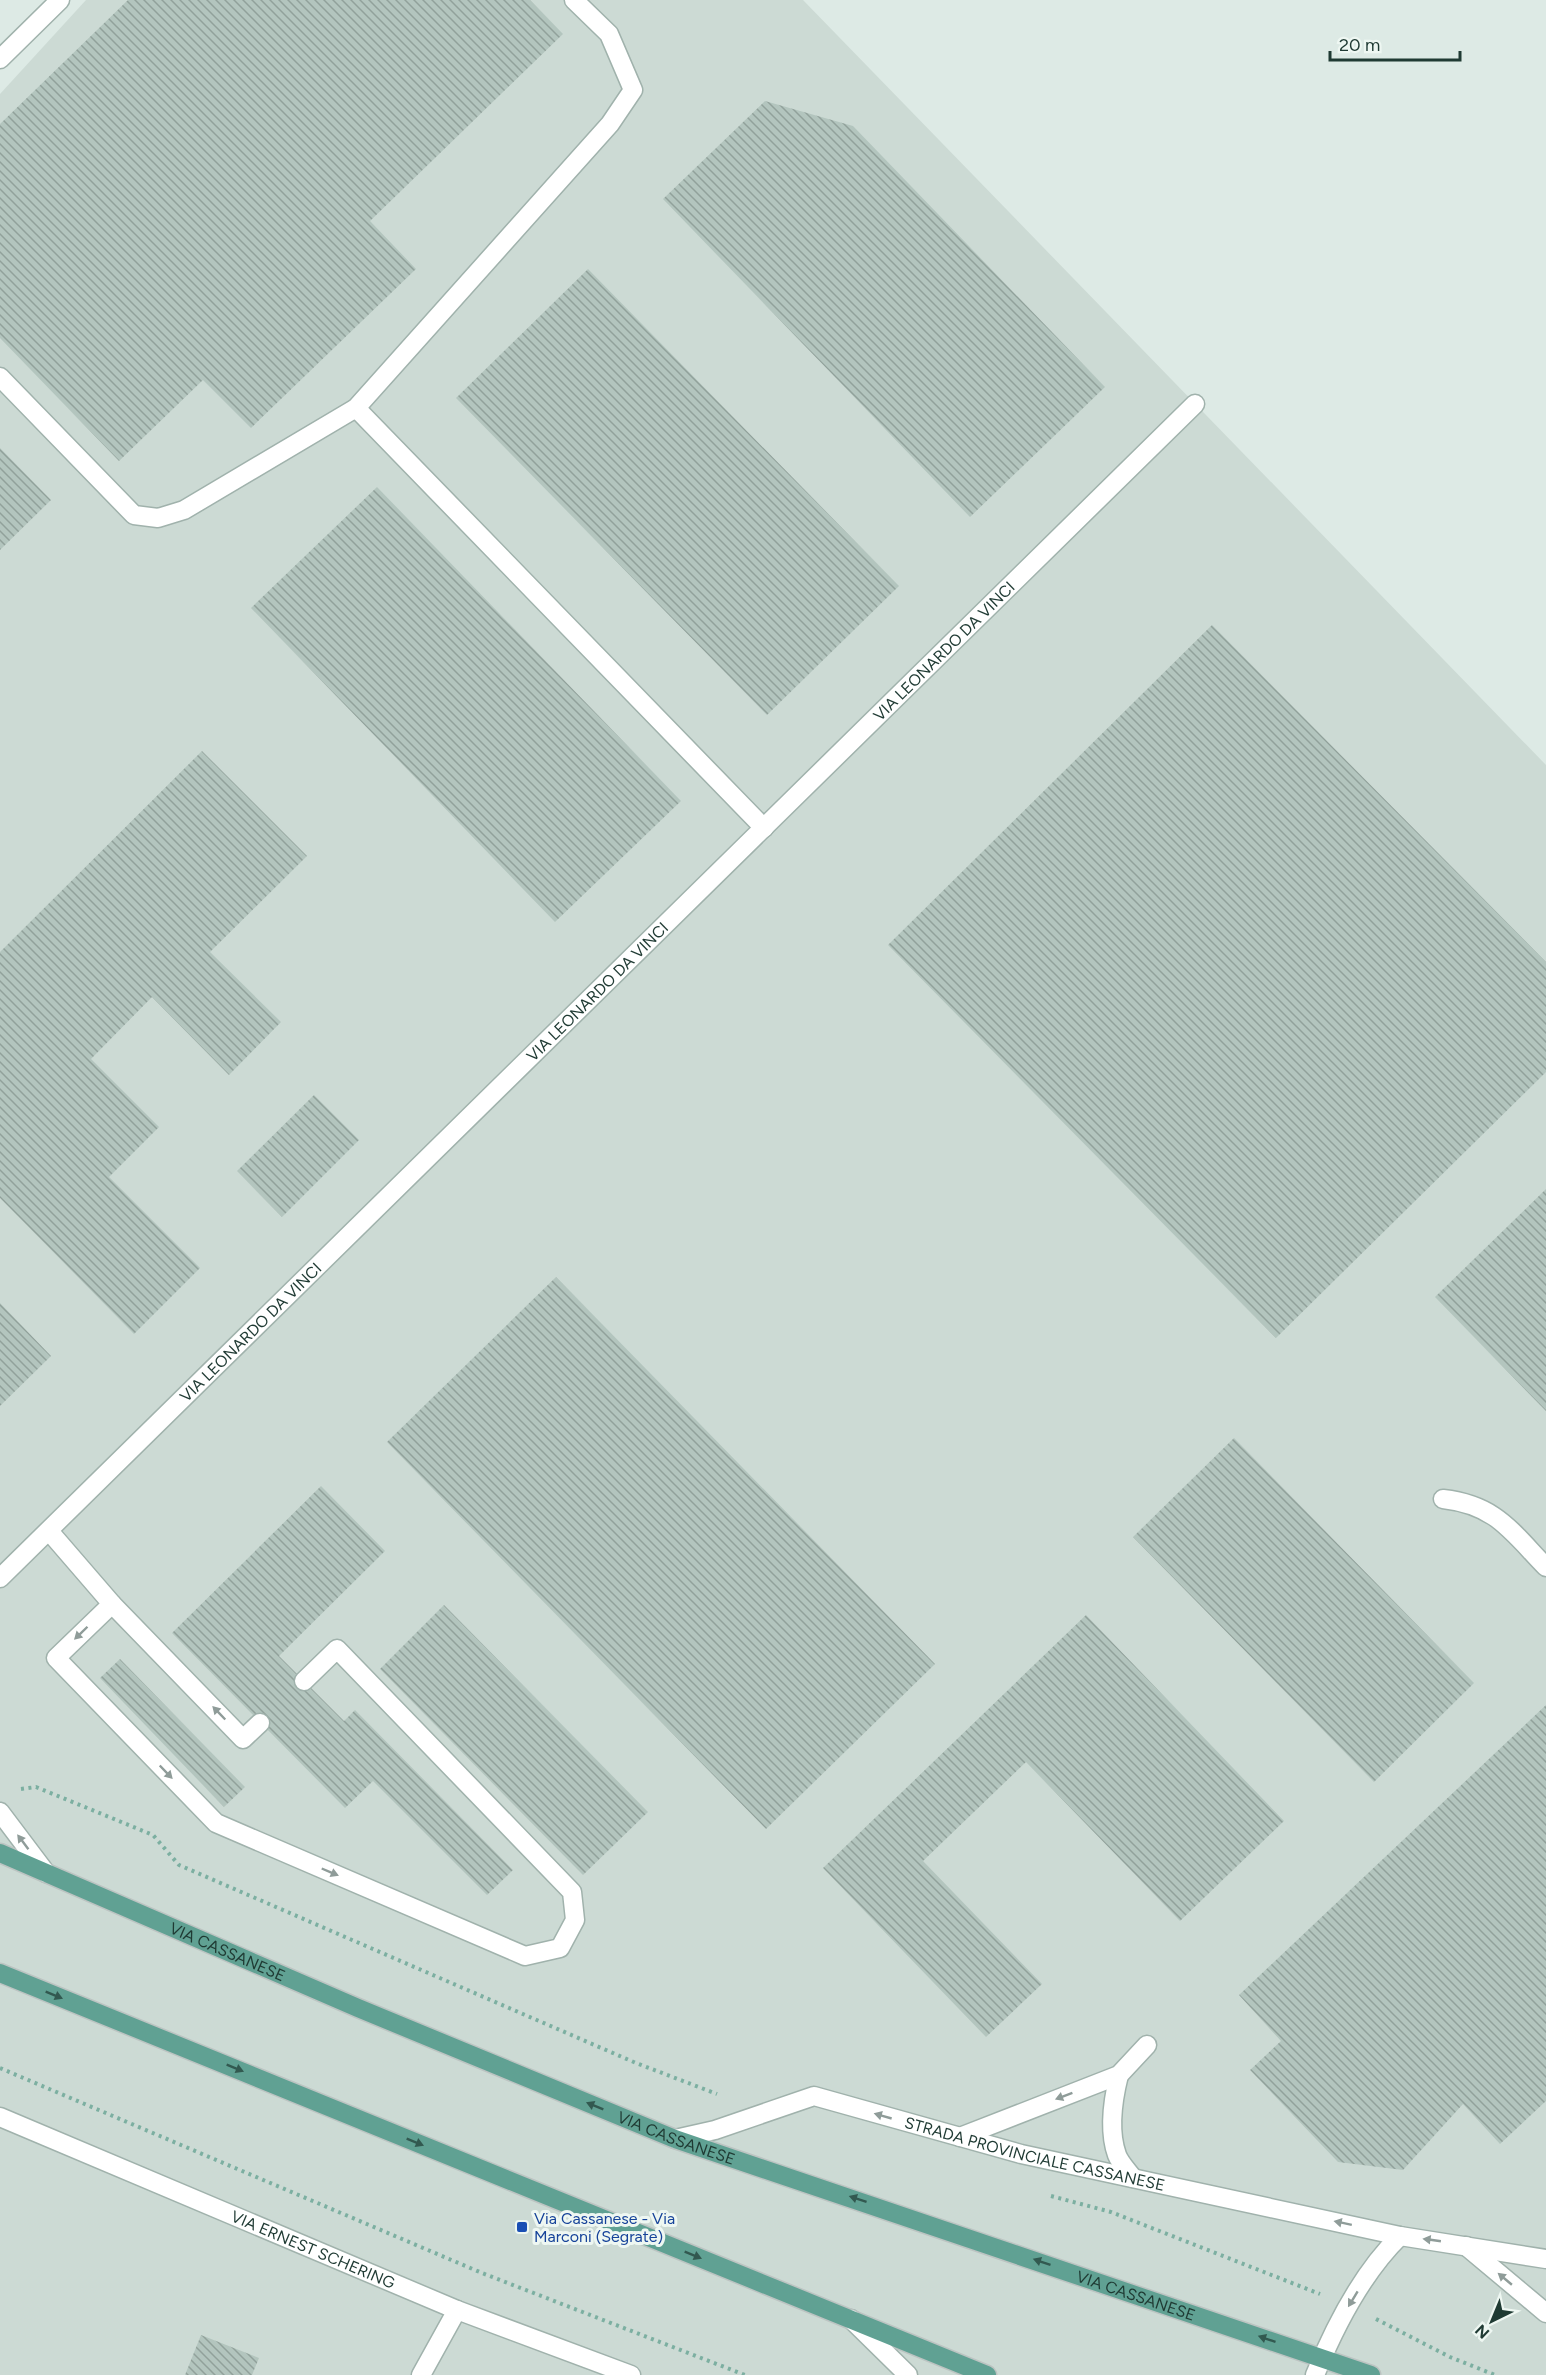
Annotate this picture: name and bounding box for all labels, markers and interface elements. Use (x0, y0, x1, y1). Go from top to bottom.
scale bar (1330, 24, 1460, 62)
text: 20 m (1339, 34, 1380, 56)
street label: VIA LEONARDO DA VINCI (869, 577, 1018, 724)
street label: VIA LEONARDO DA VINCI (522, 918, 672, 1065)
street label: VIA LEONARDO DA VINCI (176, 1258, 325, 1406)
one-way arrow (75, 1626, 89, 1640)
one-way arrow (212, 1707, 226, 1721)
one-way arrow (159, 1765, 173, 1779)
one-way arrow (17, 1835, 29, 1850)
one-way arrow (321, 1867, 339, 1877)
street label: VIA CASSANESE (167, 1918, 288, 1985)
one-way arrow (45, 1991, 63, 2000)
one-way arrow (226, 2064, 244, 2073)
one-way arrow (1055, 2092, 1073, 2101)
one-way arrow (586, 2101, 604, 2110)
street label: VIA CASSANESE (615, 2107, 738, 2168)
one-way arrow (874, 2111, 892, 2120)
street label: STRADA PROVINCIALE CASSANESE (903, 2112, 1167, 2194)
one-way arrow (407, 2137, 425, 2147)
one-way arrow (849, 2194, 867, 2204)
street label: VIA ERNEST SCHERING (228, 2206, 398, 2292)
place label: Via Cassanese - Via Marconi (Segrate) (534, 2209, 675, 2246)
one-way arrow (1334, 2218, 1352, 2228)
marker: Via Cassanese - Via Marconi (Segrate) (515, 2220, 529, 2234)
one-way arrow (1423, 2236, 1442, 2245)
one-way arrow (685, 2250, 703, 2260)
one-way arrow (1033, 2257, 1051, 2266)
street label: VIA CASSANESE (1074, 2266, 1198, 2324)
one-way arrow (1498, 2273, 1513, 2286)
one-way arrow (1348, 2291, 1359, 2307)
north arrow (1462, 2291, 1522, 2351)
text: N (1471, 2320, 1493, 2343)
one-way arrow (1258, 2333, 1276, 2343)

